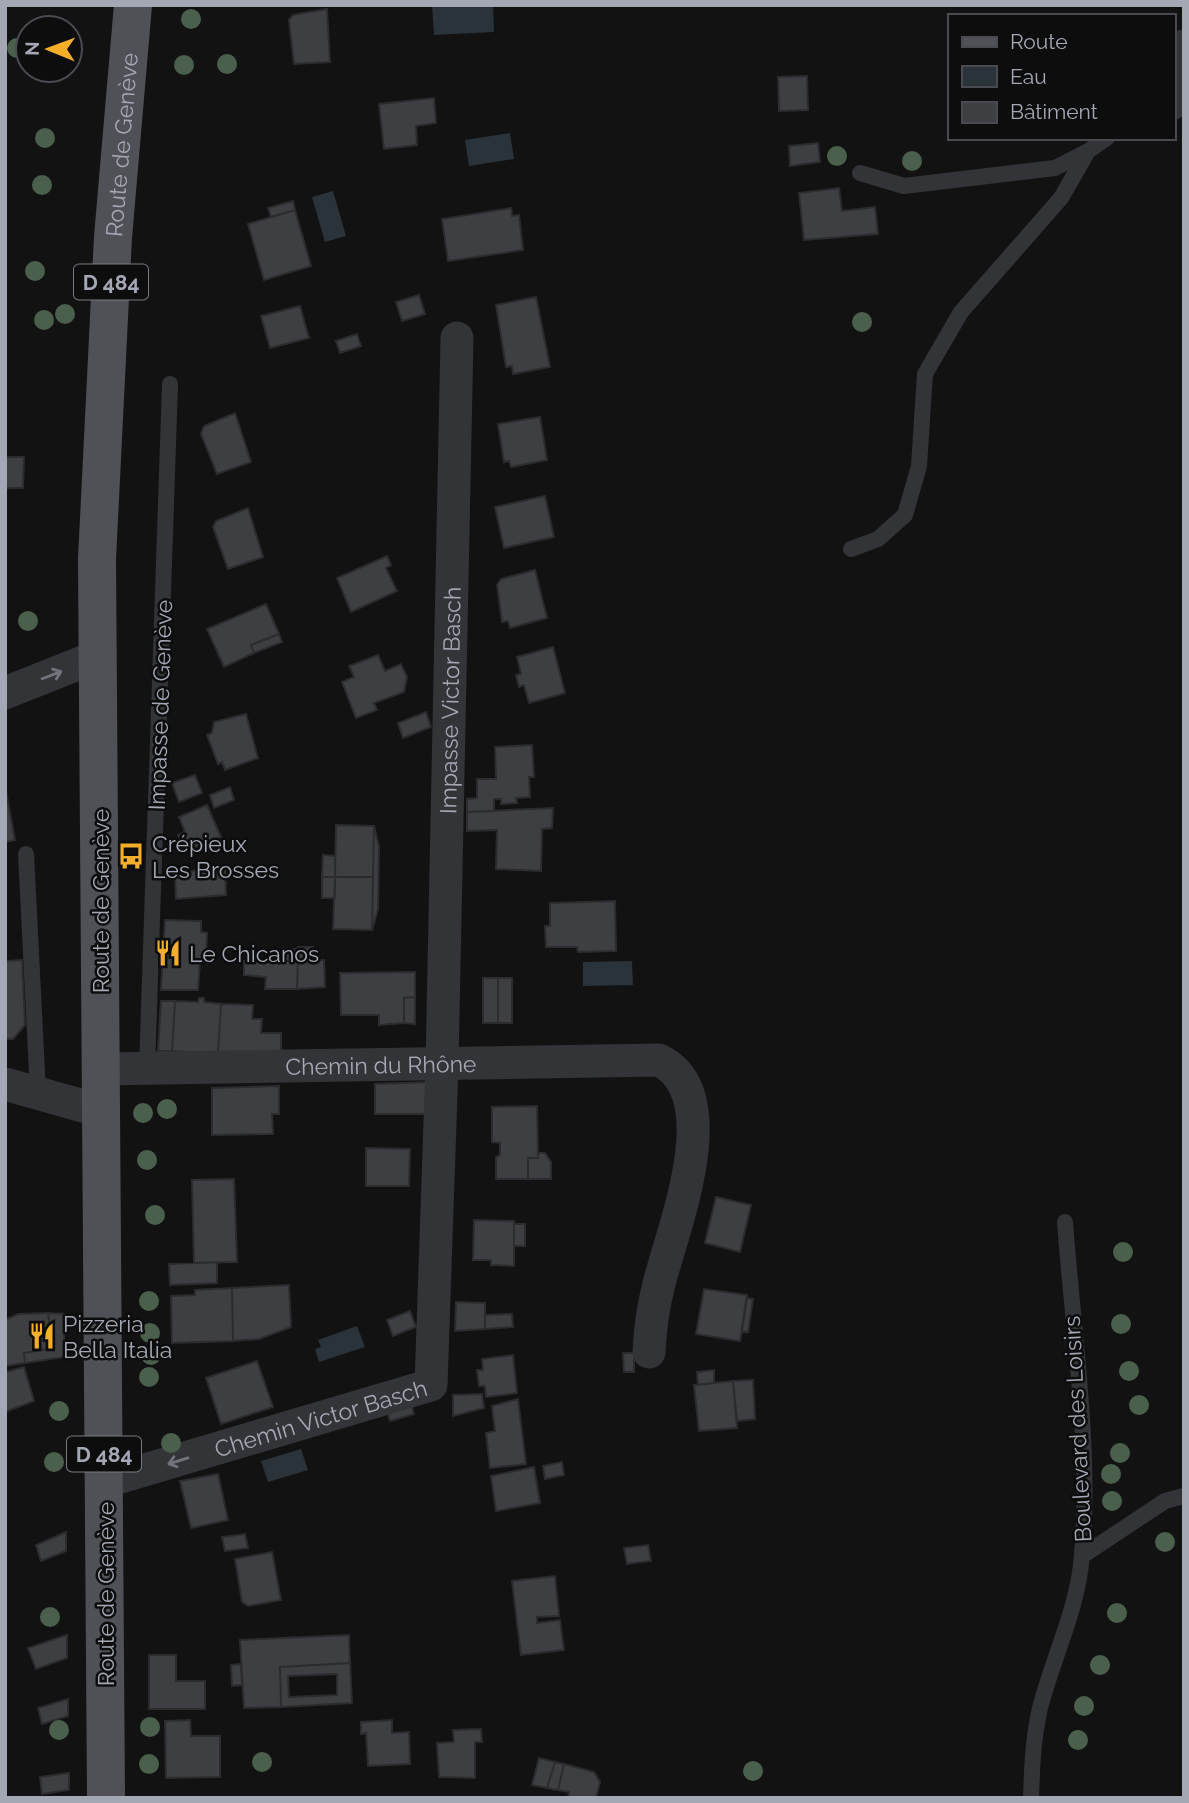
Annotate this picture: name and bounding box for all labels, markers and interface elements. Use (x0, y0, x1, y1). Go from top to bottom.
north arrow (14, 14, 84, 84)
legend (948, 14, 1175, 140)
text: Route (1010, 29, 1068, 54)
text: N (21, 41, 43, 56)
street label: Route de Genève (100, 52, 142, 238)
text: Eau (1010, 64, 1047, 89)
text: Bâtiment (1010, 99, 1098, 124)
road number: D 484 (74, 264, 148, 300)
street label: Impasse Victor Basch (434, 586, 465, 814)
street label: Impasse de Genève (143, 599, 177, 811)
one-way arrow (41, 668, 62, 680)
street label: Route de Genève (87, 809, 114, 993)
place label: Crépieux Les Brosses (152, 830, 279, 883)
bus stop icon: Crépieux Les Brosses (116, 841, 146, 871)
restaurant icon: Le Chicanos (153, 938, 183, 968)
place label: Le Chicanos (189, 940, 319, 967)
street label: Chemin du Rhône (285, 1049, 477, 1080)
place label: Pizzeria Bella Italia (63, 1310, 172, 1363)
street label: Boulevard des Loisirs (1058, 1315, 1096, 1543)
restaurant icon: Pizzeria Bella Italia (27, 1321, 57, 1351)
street label: Chemin Victor Basch (211, 1373, 430, 1462)
road number: D 484 (67, 1436, 141, 1472)
one-way arrow (167, 1455, 189, 1468)
street label: Route de Genève (92, 1502, 119, 1686)

